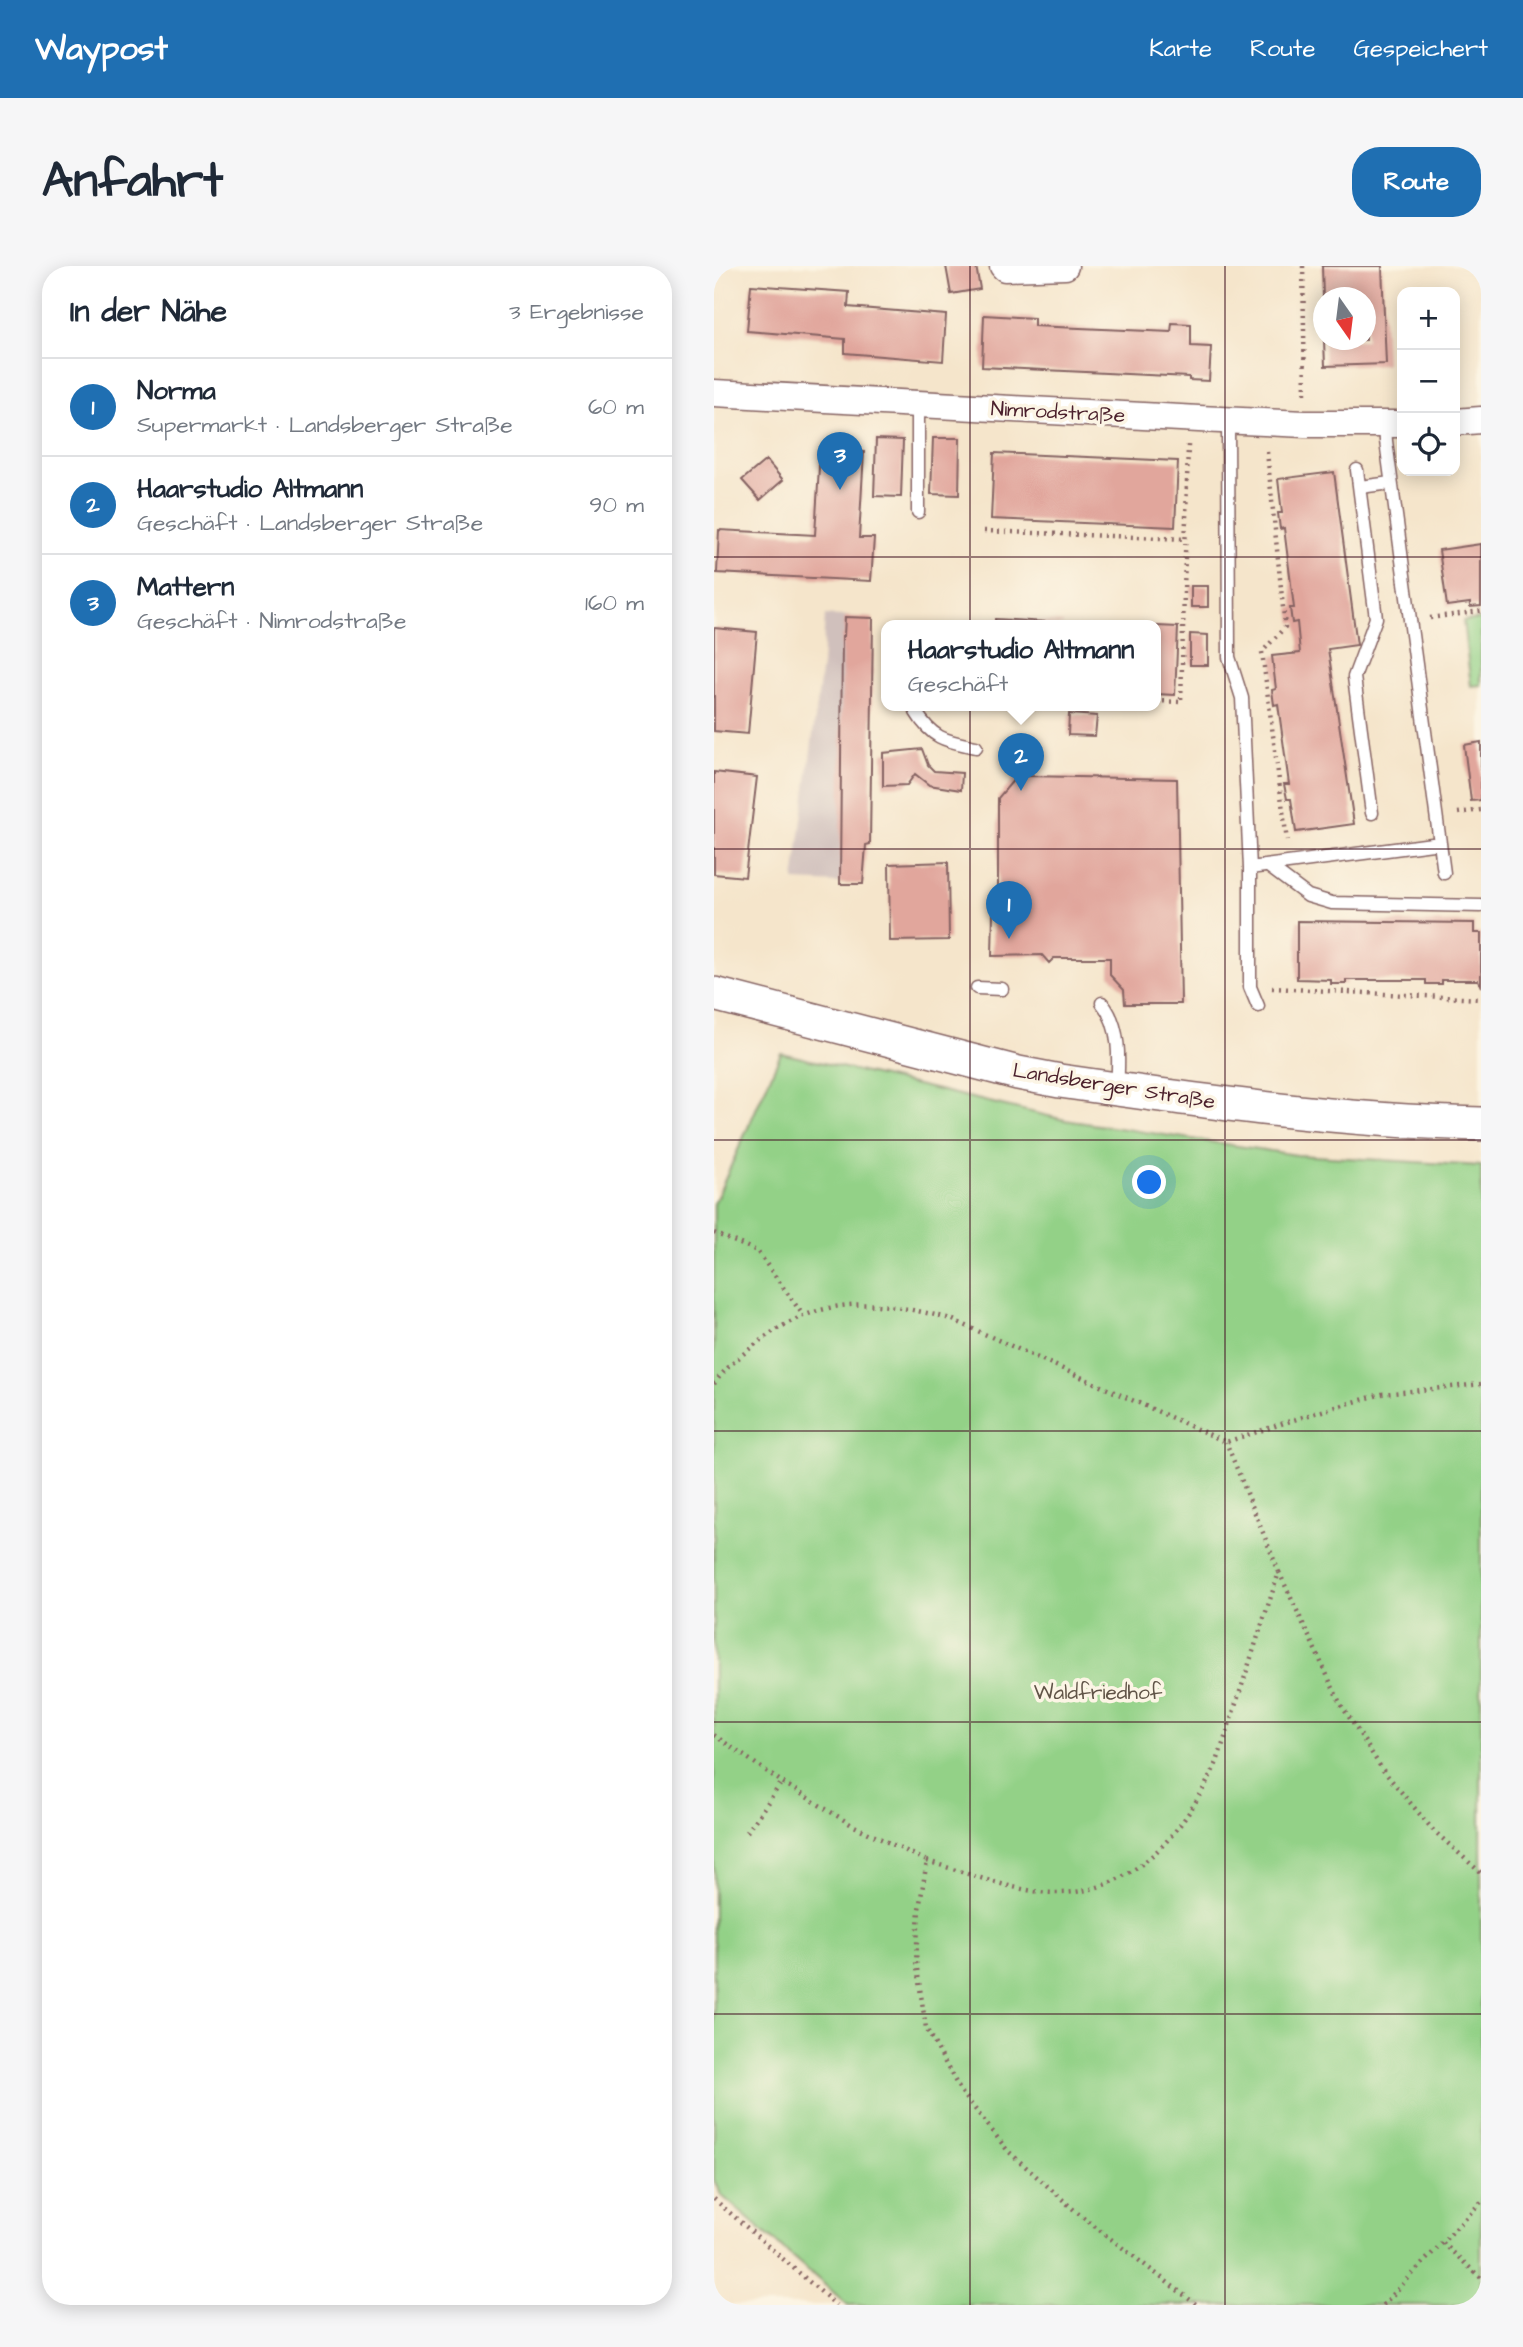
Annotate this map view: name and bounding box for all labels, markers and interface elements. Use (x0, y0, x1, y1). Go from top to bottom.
text: Waypost (35, 26, 168, 72)
text: Karte (1149, 32, 1212, 66)
text: Route (1250, 32, 1315, 66)
text: Gespeichert (1353, 32, 1488, 66)
button: Route (1352, 147, 1481, 217)
text: Anfahrt (42, 148, 223, 216)
north arrow (1313, 287, 1376, 350)
map controls (1397, 287, 1460, 476)
button: + (1397, 287, 1460, 350)
text: In der Nähe (70, 291, 227, 333)
text: 3 Ergebnisse (509, 296, 644, 328)
button: − (1397, 350, 1460, 413)
text: Norma (137, 373, 216, 409)
text: 1 (92, 391, 94, 423)
text: 60 m (588, 391, 644, 423)
street label: Nimrodstraße (990, 394, 1126, 430)
text: Supermarkt · Landsberger Straße (137, 409, 513, 441)
button: locate (1397, 413, 1460, 476)
pin: 3 (817, 432, 863, 490)
text: Haarstudio Altmann (137, 471, 363, 507)
text: 2 (86, 489, 100, 521)
text: 90 m (589, 489, 644, 521)
text: Geschäft · Landsberger Straße (137, 507, 483, 539)
text: Mattern (137, 569, 234, 605)
text: 3 (87, 587, 99, 619)
text: 160 m (585, 587, 644, 619)
text: Geschäft · Nimrodstraße (137, 605, 406, 637)
popup (881, 620, 1161, 711)
text: Haarstudio Altmann (908, 632, 1134, 668)
text: Geschäft (908, 668, 1008, 700)
pin: 2 (998, 733, 1044, 791)
pin: 1 (986, 881, 1032, 939)
street label: Landsberger Straße (1010, 1056, 1217, 1118)
your location (1132, 1165, 1166, 1199)
park label: Waldfriedhof (1034, 1678, 1163, 1707)

